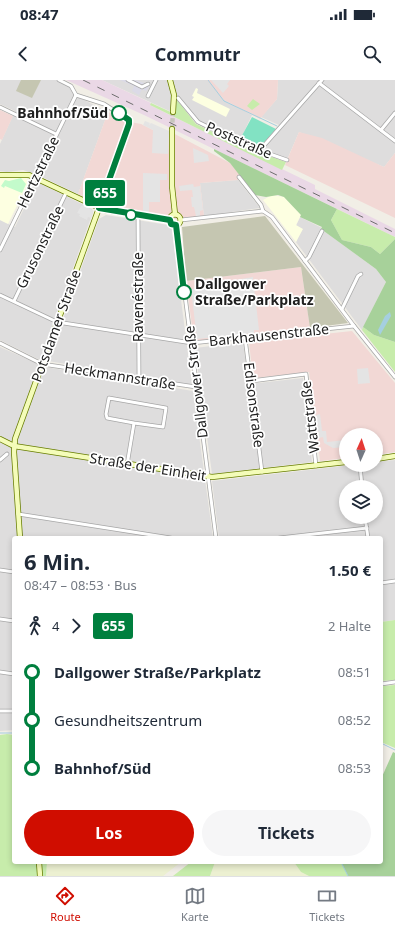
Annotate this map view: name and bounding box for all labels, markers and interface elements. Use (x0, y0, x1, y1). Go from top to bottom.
text: 08:47 (20, 4, 59, 24)
text: Commutr (155, 42, 240, 66)
icon: back (12, 43, 34, 65)
icon: search (361, 43, 383, 65)
place label: Bahnhof/Süd (17, 103, 108, 122)
marker: Bahnhof/Süd (111, 105, 127, 121)
street label: Poststraße (203, 117, 275, 163)
street label: Hertzstraße (12, 133, 63, 211)
line badge: 655 (82, 180, 128, 206)
text: 655 (93, 183, 117, 202)
street label: Grusonstraße (11, 202, 68, 292)
unlabelled marker (125, 209, 137, 221)
street label: Ravenéstraße (128, 252, 147, 342)
street label: Potsdamer Straße (26, 267, 85, 385)
place label: Dallgower Straße/Parkplatz (195, 274, 314, 309)
marker: Dallgower Straße/Parkplatz (176, 284, 192, 300)
street label: Barkhausenstraße (208, 319, 330, 350)
street label: Dallgower Straße (179, 325, 212, 439)
street label: Heckmannstraße (63, 357, 177, 394)
street label: Edisonstraße (240, 361, 269, 449)
street label: Wattstraße (296, 380, 323, 454)
north arrow (339, 428, 383, 472)
map controls (339, 428, 383, 524)
street label: Straße der Einheit (88, 448, 208, 485)
button: layers (339, 480, 383, 524)
text: 6 Min. (24, 546, 90, 576)
text: 1.50 € (329, 560, 371, 580)
text: 08:47 – 08:53 · Bus (24, 576, 137, 594)
icon: walk (24, 615, 46, 637)
icon: forward (65, 615, 87, 637)
text: 655 (101, 616, 125, 635)
text: 4 (52, 617, 59, 635)
text: 2 Halte (328, 617, 371, 635)
text: Dallgower Straße/Parkplatz (54, 662, 261, 682)
text: 08:51 (338, 663, 371, 681)
text: Gesundheitszentrum (54, 710, 202, 730)
text: 08:52 (338, 711, 371, 729)
text: Bahnhof/Süd (54, 758, 151, 778)
text: 08:53 (338, 759, 371, 777)
button: Los (24, 810, 194, 856)
button: Tickets (202, 810, 371, 856)
tab: Route (50, 885, 81, 924)
tab: Karte (181, 885, 209, 924)
tab: Tickets (309, 885, 345, 924)

